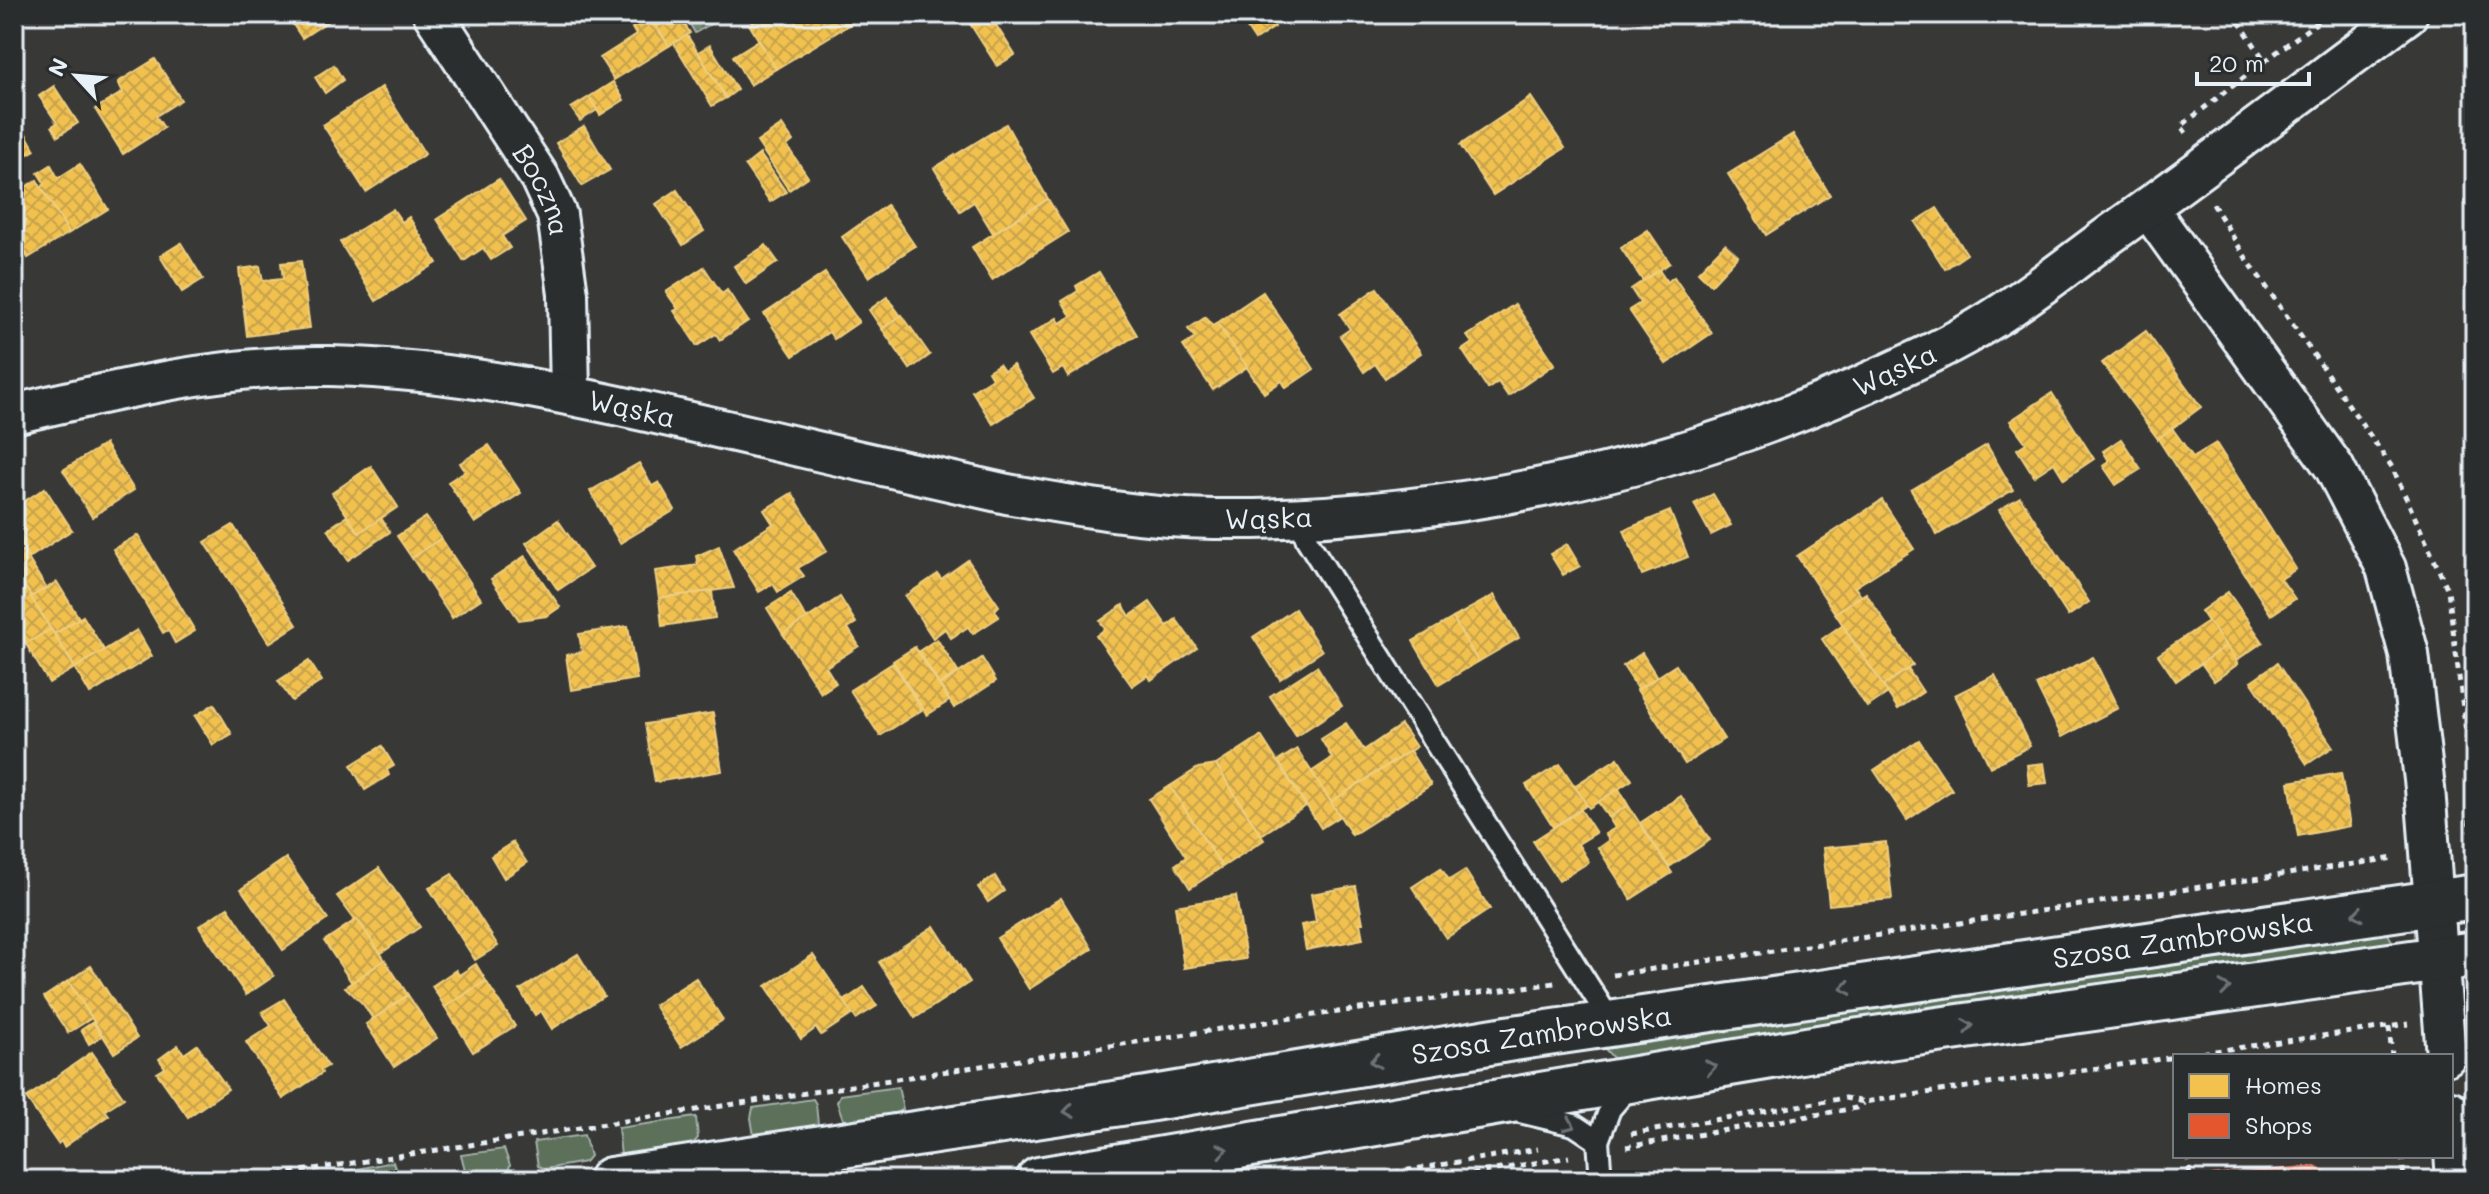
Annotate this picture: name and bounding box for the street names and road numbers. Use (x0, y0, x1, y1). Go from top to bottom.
street label: Boczna (505, 136, 579, 238)
street label: Wąska (1847, 334, 1942, 404)
street label: Wąska (586, 381, 679, 435)
street label: Wąska (1225, 498, 1314, 536)
street label: Szosa Zambrowska (2050, 902, 2315, 976)
street label: Szosa Zambrowska (1409, 996, 1674, 1072)

